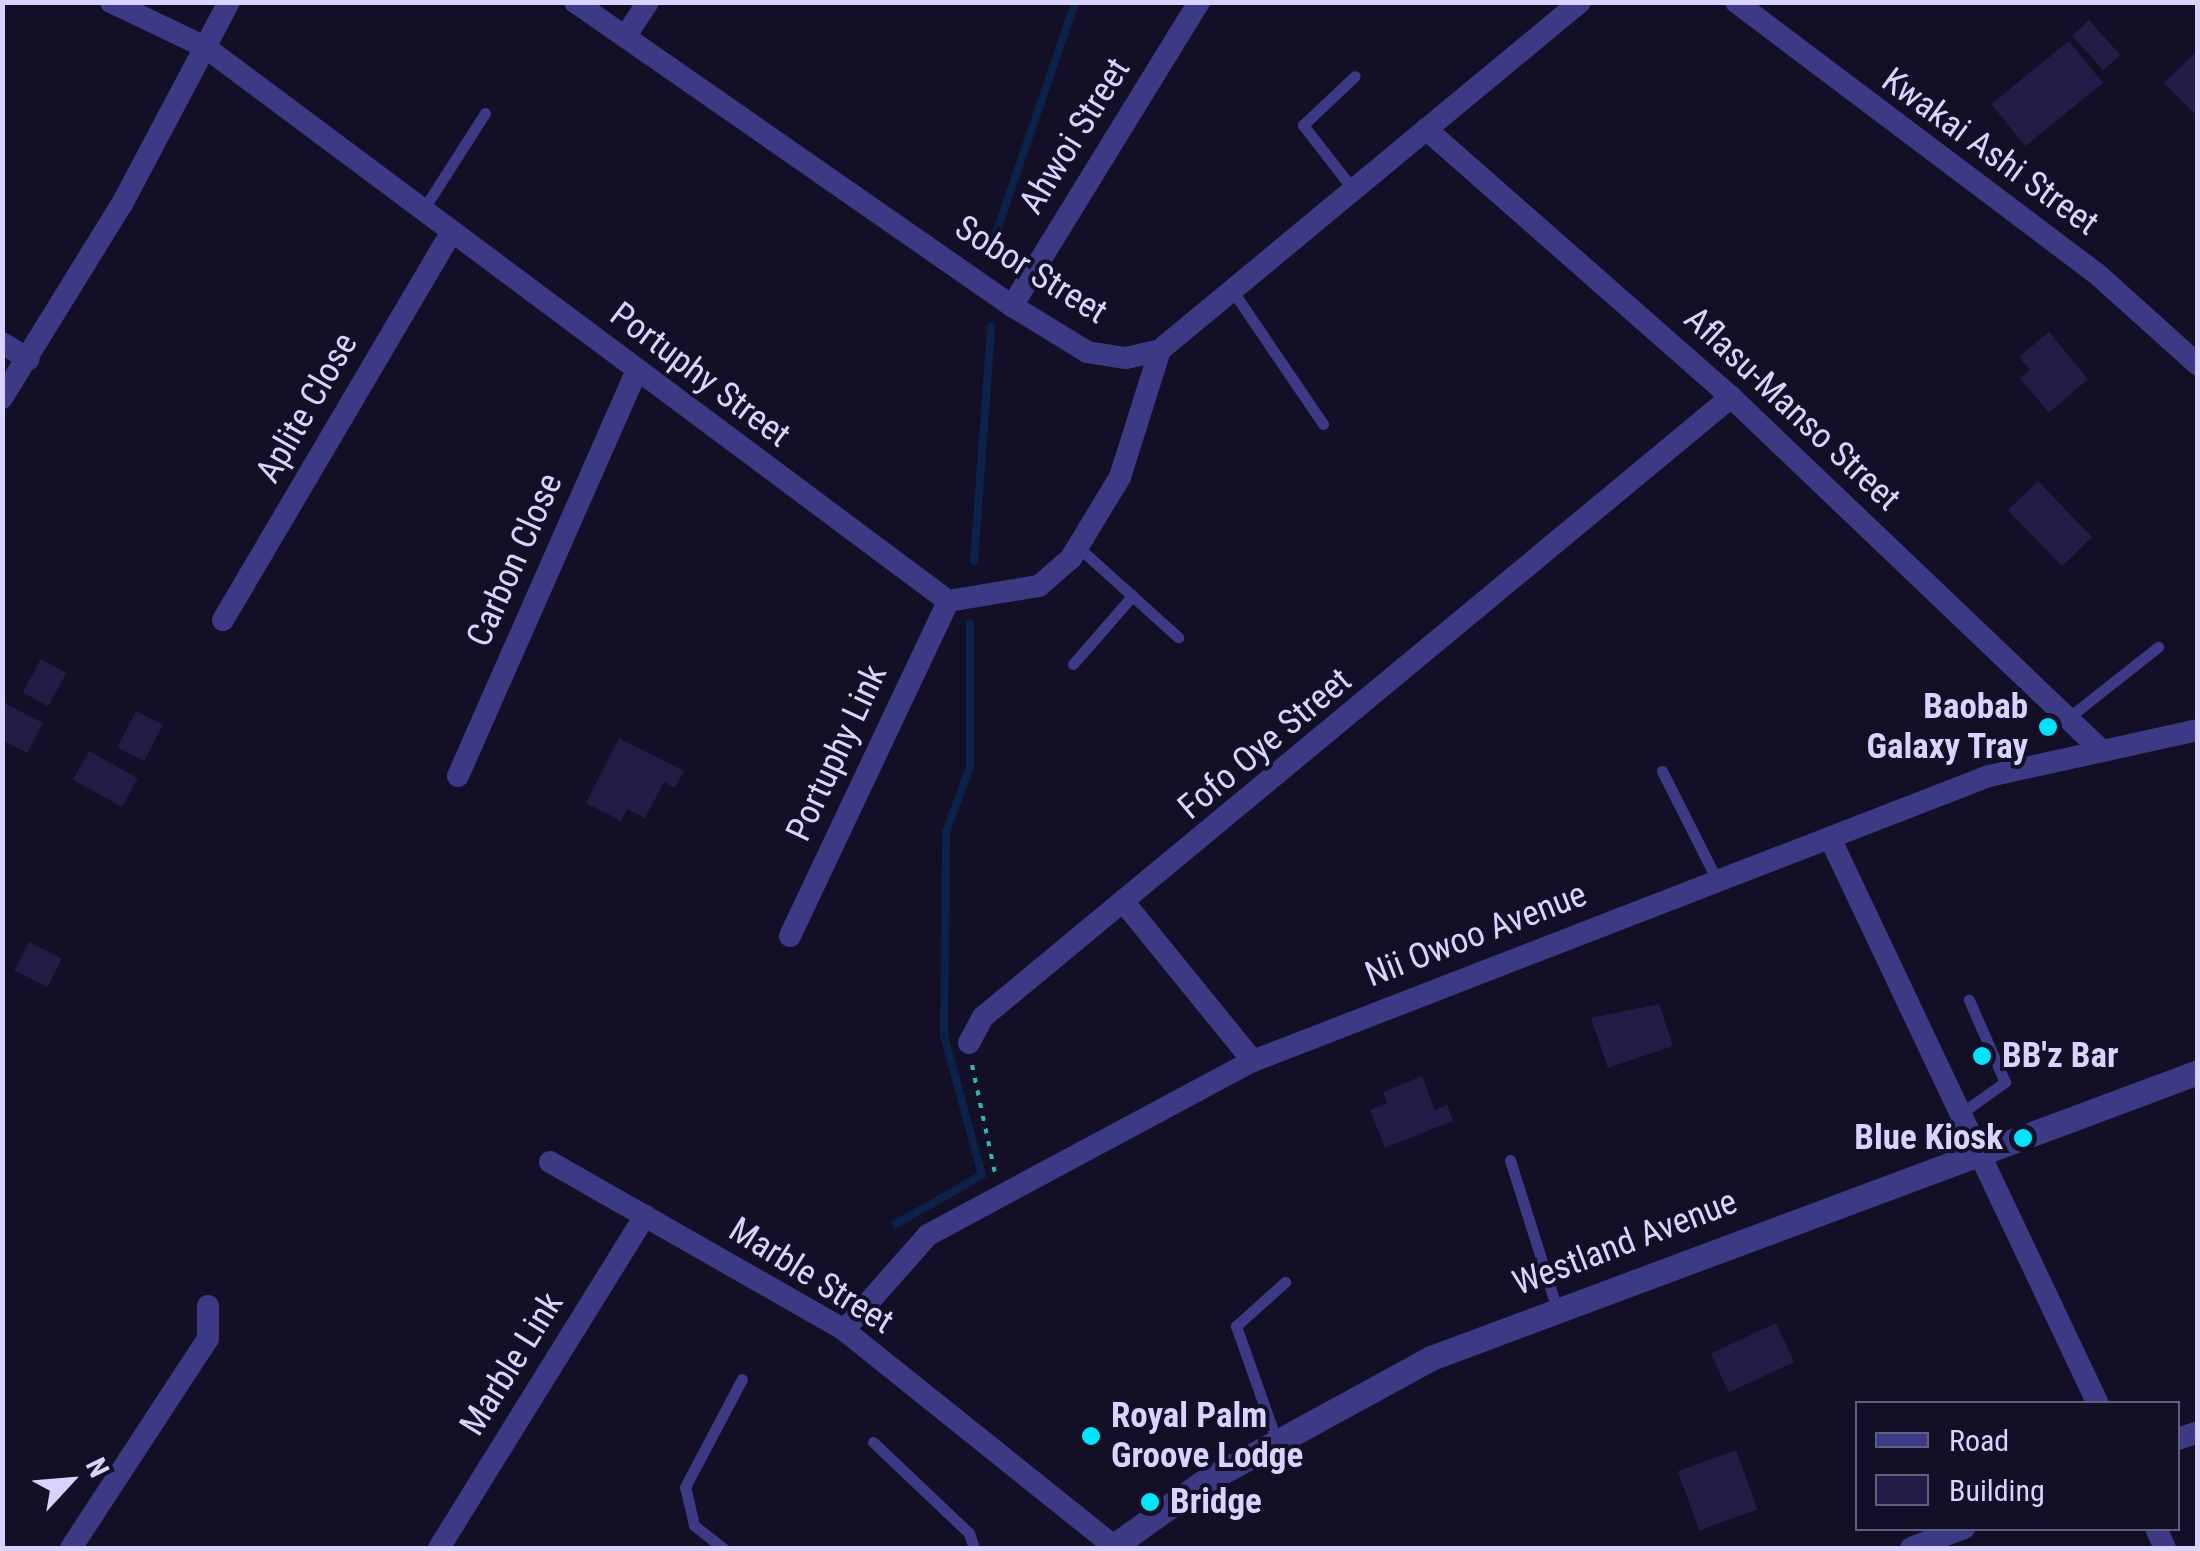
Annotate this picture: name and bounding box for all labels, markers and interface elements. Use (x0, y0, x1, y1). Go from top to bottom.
street label: Ahwoi Street (1011, 50, 1139, 222)
street label: Kwakai Ashi Street (1874, 59, 2106, 245)
street label: Sobor Street (947, 207, 1115, 333)
street label: Portuphy Street (602, 294, 798, 456)
street label: Aflasu-Manso Street (1675, 298, 1909, 520)
street label: Aplite Close (247, 326, 367, 490)
street label: Carbon Close (458, 467, 572, 653)
street label: Portuphy Link (778, 658, 896, 848)
street label: Fofo Oye Street (1170, 660, 1360, 828)
place label: Baobab Galaxy Tray (1865, 686, 2028, 768)
marker: Baobab Galaxy Tray (2037, 716, 2059, 738)
street label: Nii Owoo Avenue (1359, 874, 1593, 996)
place label: BB'z Bar (2002, 1035, 2119, 1077)
marker: BB'z Bar (1971, 1045, 1993, 1067)
place label: Blue Kiosk (1854, 1117, 2003, 1159)
marker: Blue Kiosk (2012, 1127, 2034, 1149)
street label: Westland Avenue (1507, 1181, 1743, 1305)
street label: Marble Street (721, 1209, 901, 1343)
street label: Marble Link (452, 1285, 572, 1443)
place label: Royal Palm Groove Lodge (1111, 1395, 1303, 1477)
legend (1855, 1401, 2180, 1531)
text: Road (1949, 1423, 2009, 1458)
marker: Royal Palm Groove Lodge (1080, 1425, 1102, 1447)
north arrow (20, 1431, 120, 1531)
text: N (79, 1453, 116, 1483)
text: Building (1949, 1473, 2045, 1508)
place label: Bridge (1170, 1481, 1262, 1523)
marker: Bridge (1139, 1491, 1161, 1513)

